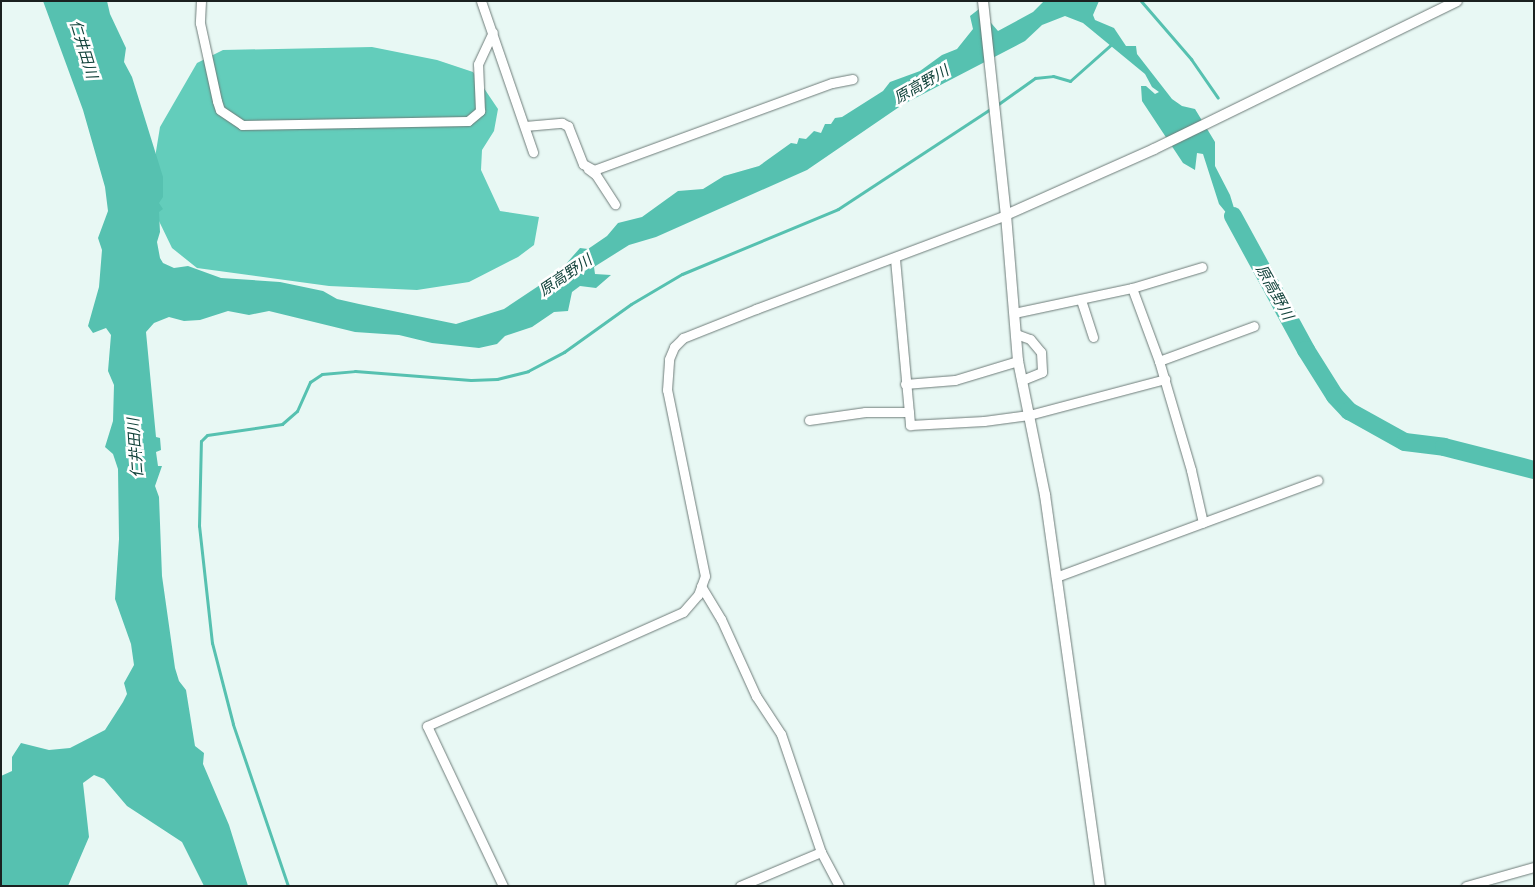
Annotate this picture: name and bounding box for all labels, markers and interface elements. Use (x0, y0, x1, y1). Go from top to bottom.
water label: 仁井田川 (67, 18, 101, 80)
water label: 原高野川 (891, 61, 951, 107)
water label: 原高野川 (535, 251, 595, 299)
water label: 原高野川 (1253, 261, 1297, 323)
water label: 仁井田川 (124, 417, 146, 479)

